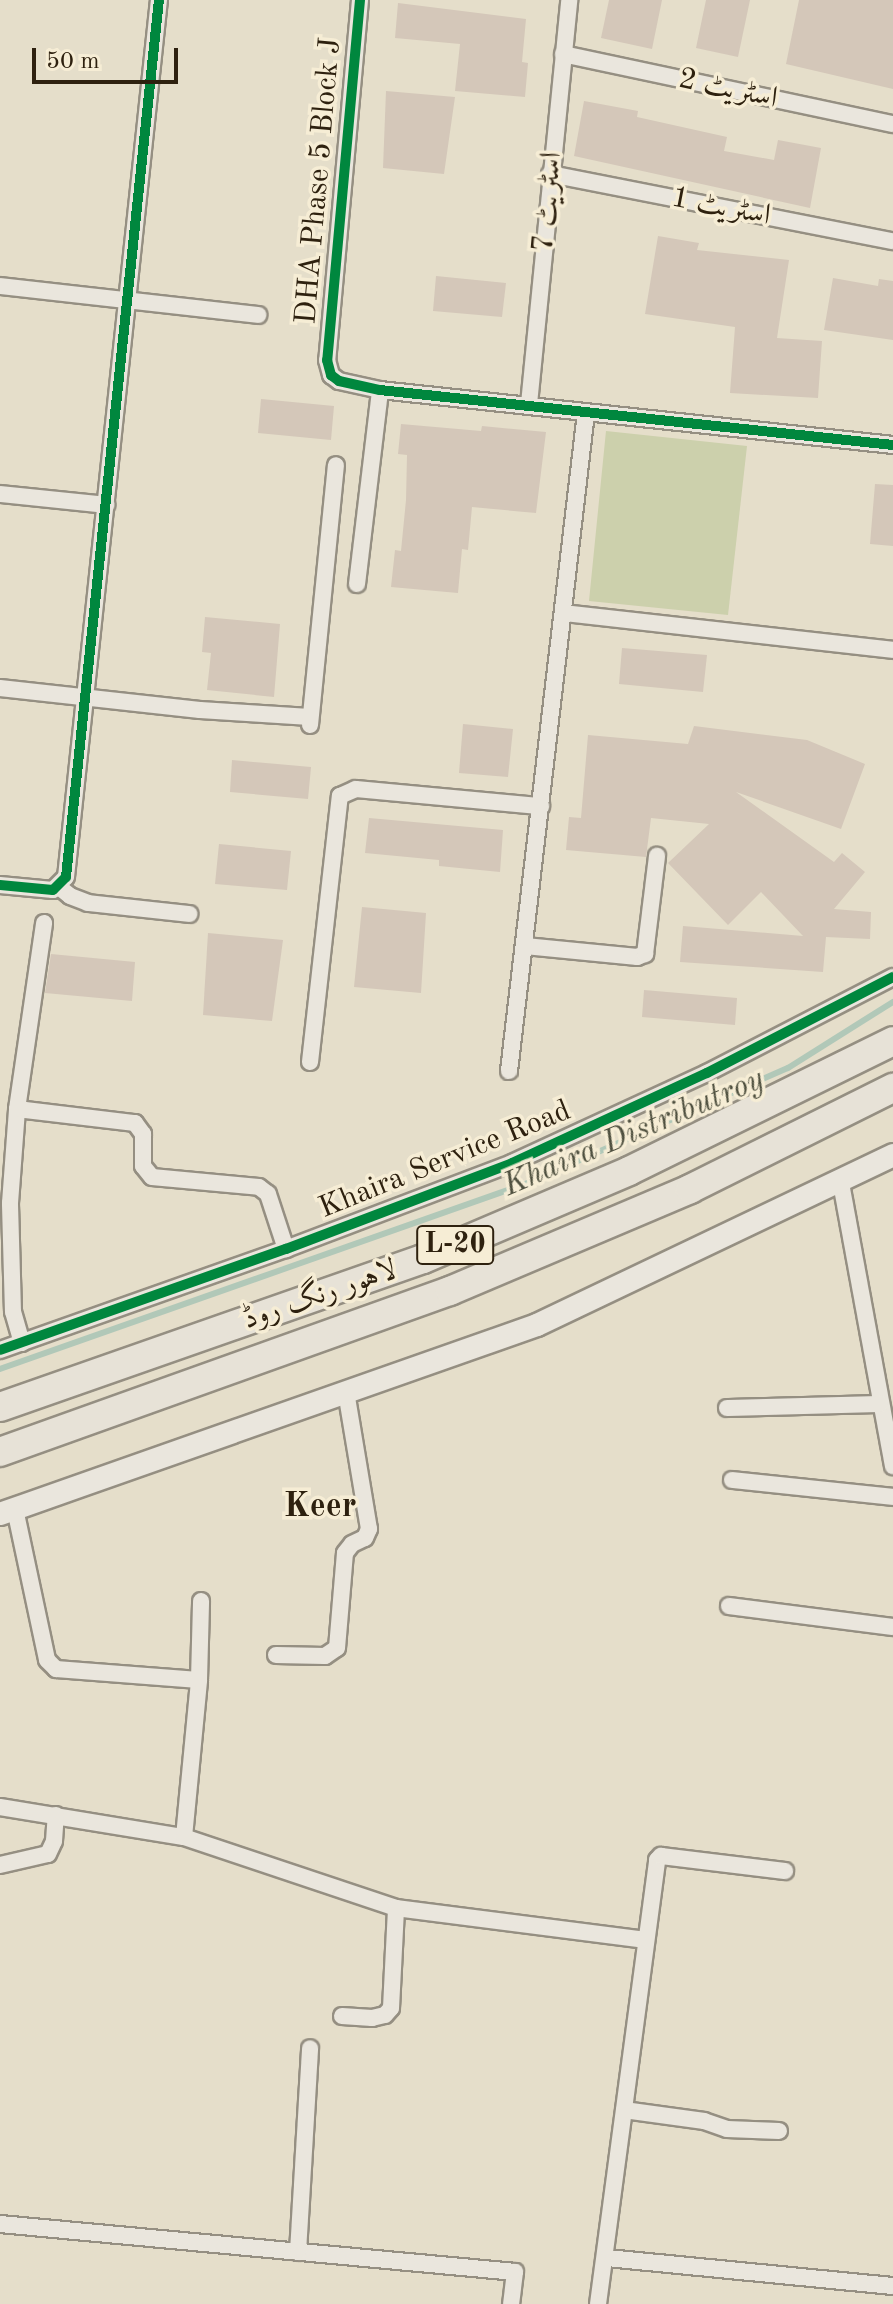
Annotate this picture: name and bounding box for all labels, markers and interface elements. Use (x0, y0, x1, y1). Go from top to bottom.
scale bar (36, 32, 182, 82)
street label: DHA Phase 5 Block J (289, 36, 349, 326)
text: 50 m (46, 50, 100, 74)
street label: اسٹریٹ 2 (675, 61, 781, 117)
street label: اسٹریٹ 7 (526, 150, 570, 254)
street label: اسٹریٹ 1 (668, 180, 774, 234)
water label: Khaira Distributroy (498, 1062, 770, 1206)
street label: Khaira Service Road (314, 1093, 576, 1227)
road number: L-20 (415, 1221, 495, 1269)
street label: لاہور رنگ روڈ (238, 1252, 402, 1338)
district label: Keer (283, 1488, 357, 1528)

